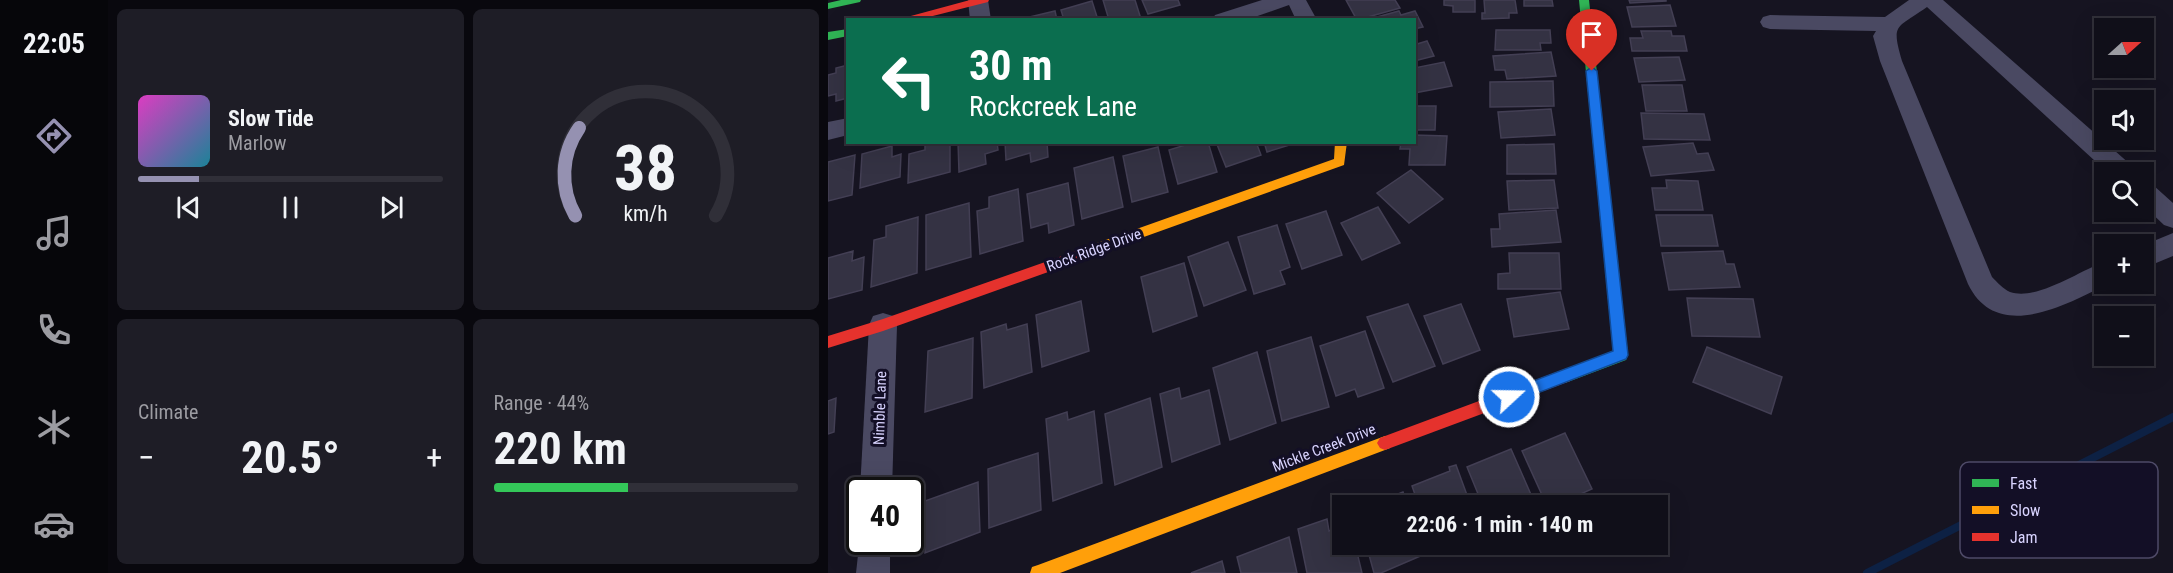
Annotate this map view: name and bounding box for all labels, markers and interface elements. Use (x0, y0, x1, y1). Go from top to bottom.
pin (1566, 9, 1617, 71)
icon: arrive (1575, 18, 1608, 51)
north arrow (2094, 18, 2154, 78)
map controls (2094, 18, 2154, 366)
text: 22:05 (23, 28, 85, 60)
text: 30 m (969, 41, 1052, 90)
icon: left (870, 42, 948, 120)
button: sound (2094, 90, 2154, 150)
text: Rockcreek Lane (969, 91, 1137, 123)
text: Slow Tide (228, 106, 314, 131)
icon: directions (33, 115, 75, 157)
text: Marlow (228, 131, 286, 155)
text: 38 (614, 133, 677, 206)
button: search (2094, 162, 2154, 222)
icon: previous (172, 191, 205, 224)
icon: pause (274, 191, 307, 224)
icon: next (375, 191, 408, 224)
text: km/h (624, 202, 668, 227)
icon: music (33, 212, 75, 254)
street label: Rock Ridge Drive (1044, 225, 1144, 275)
button: + (2094, 234, 2154, 294)
button: − (2094, 306, 2154, 366)
icon: phone (33, 309, 75, 351)
position arrow (1477, 365, 1541, 429)
street label: Nimble Lane (870, 371, 890, 445)
text: Range · 44% (494, 391, 589, 415)
text: Climate (138, 400, 198, 424)
icon: climate (33, 406, 75, 448)
street label: Mickle Creek Drive (1270, 420, 1378, 476)
text: 220 km (494, 422, 627, 475)
text: 20.5° (241, 431, 340, 484)
text: − (138, 438, 155, 477)
text: + (426, 438, 442, 477)
legend (1960, 462, 2158, 558)
text: Fast (2010, 474, 2037, 493)
speed limit sign: 40 (846, 477, 924, 555)
text: Slow (2010, 501, 2040, 520)
icon: car (33, 503, 75, 545)
text: 22:06 · 1 min · 140 m (1407, 512, 1593, 537)
text: Jam (2010, 528, 2037, 547)

